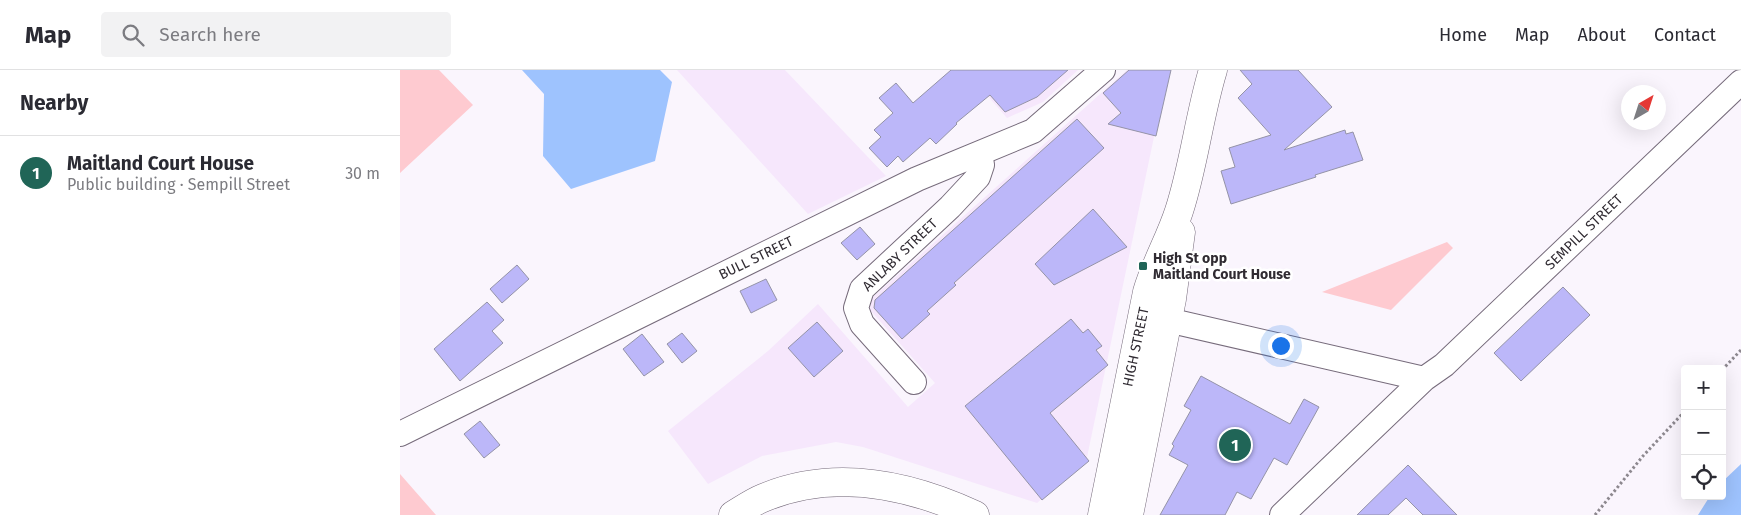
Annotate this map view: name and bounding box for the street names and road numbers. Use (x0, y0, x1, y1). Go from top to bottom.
street label: SEMPILL STREET (1542, 190, 1627, 273)
street label: ANLABY STREET (859, 215, 941, 295)
street label: BULL STREET (716, 232, 797, 283)
street label: HIGH STREET (1119, 305, 1153, 388)

